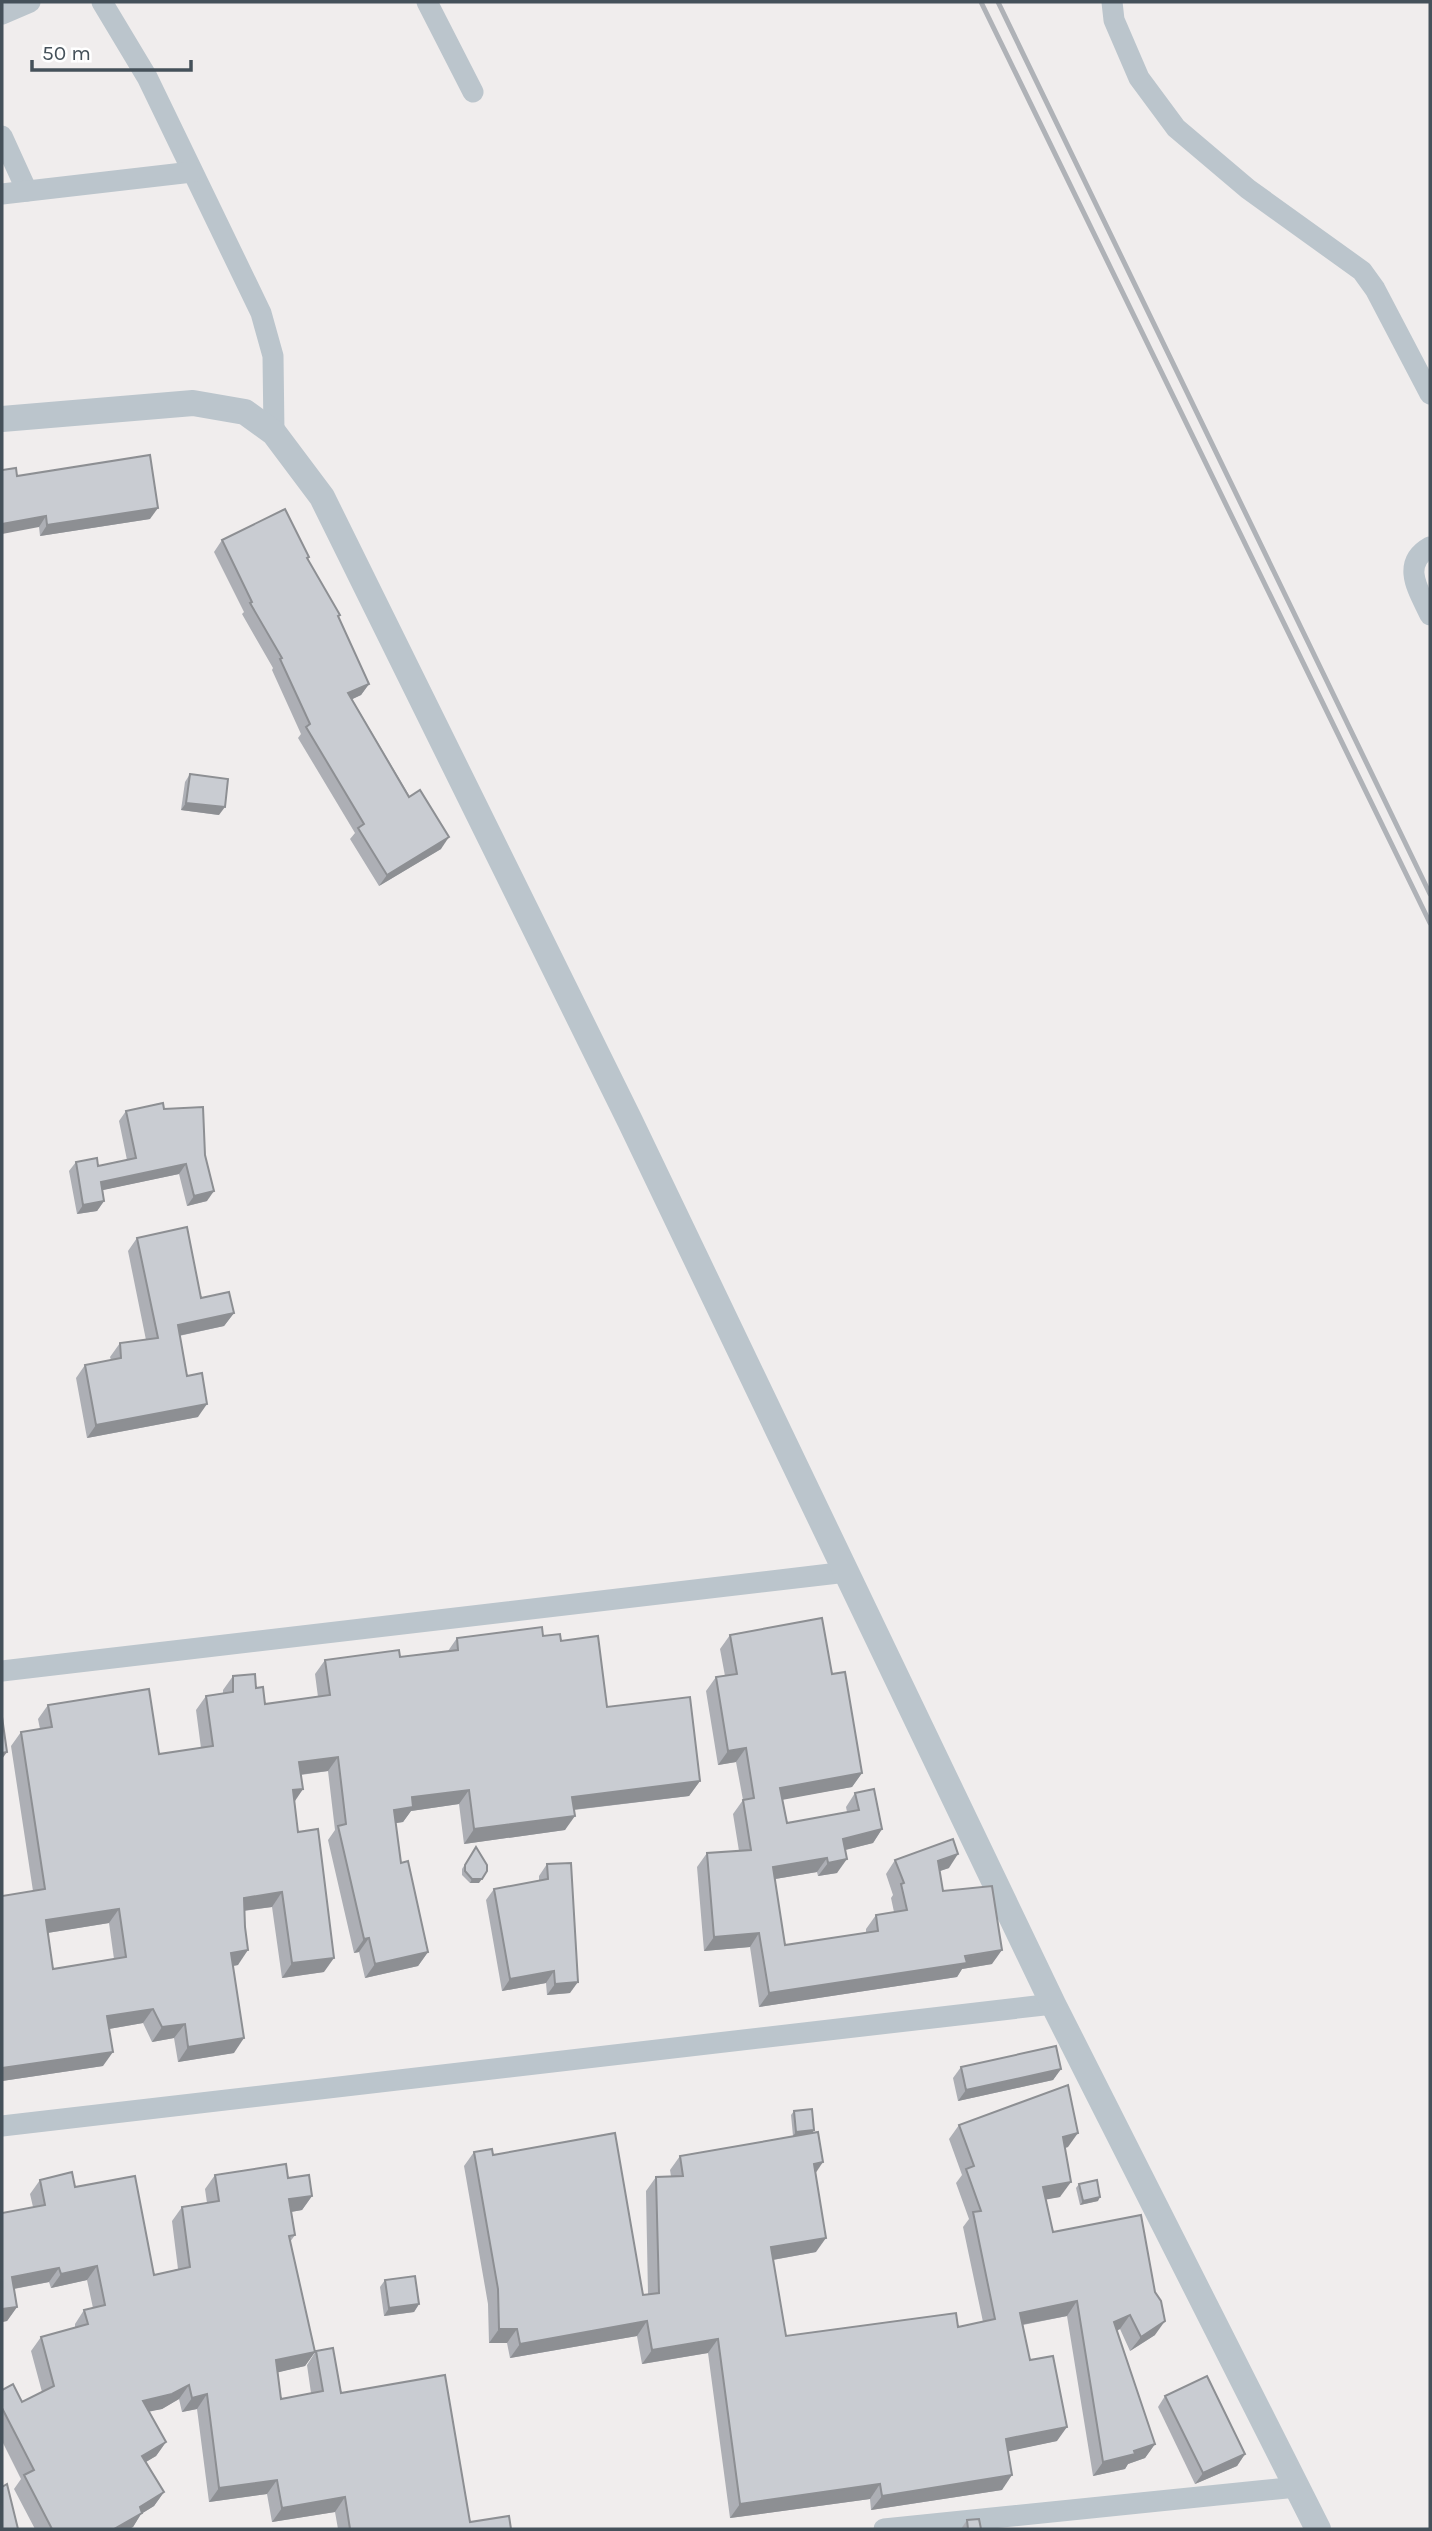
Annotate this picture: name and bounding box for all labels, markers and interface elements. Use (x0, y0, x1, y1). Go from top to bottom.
scale bar (32, 28, 191, 72)
text: 50 m (42, 41, 91, 65)

